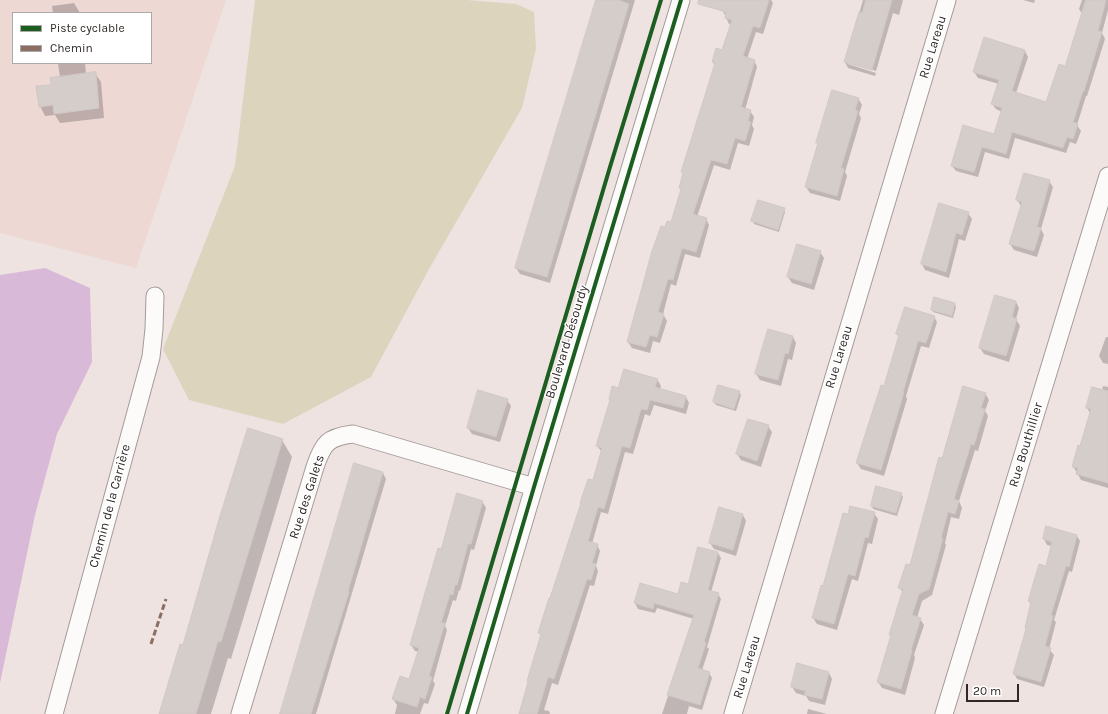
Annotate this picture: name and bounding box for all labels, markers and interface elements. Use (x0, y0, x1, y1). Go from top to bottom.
legend (12, 12, 152, 64)
street label: Rue Lareau (916, 14, 950, 80)
text: Piste cyclable (50, 21, 125, 35)
text: Chemin (50, 41, 93, 55)
street label: Boulevard Désourdy (542, 283, 592, 401)
street label: Rue Lareau (822, 324, 856, 390)
street label: Rue Bouthillier (1006, 401, 1046, 489)
street label: Chemin de la Carrière (86, 443, 134, 569)
street label: Rue des Galets (286, 453, 328, 541)
street label: Rue Lareau (730, 634, 764, 700)
scale bar (968, 676, 1021, 702)
text: 20 m (973, 684, 1001, 698)

